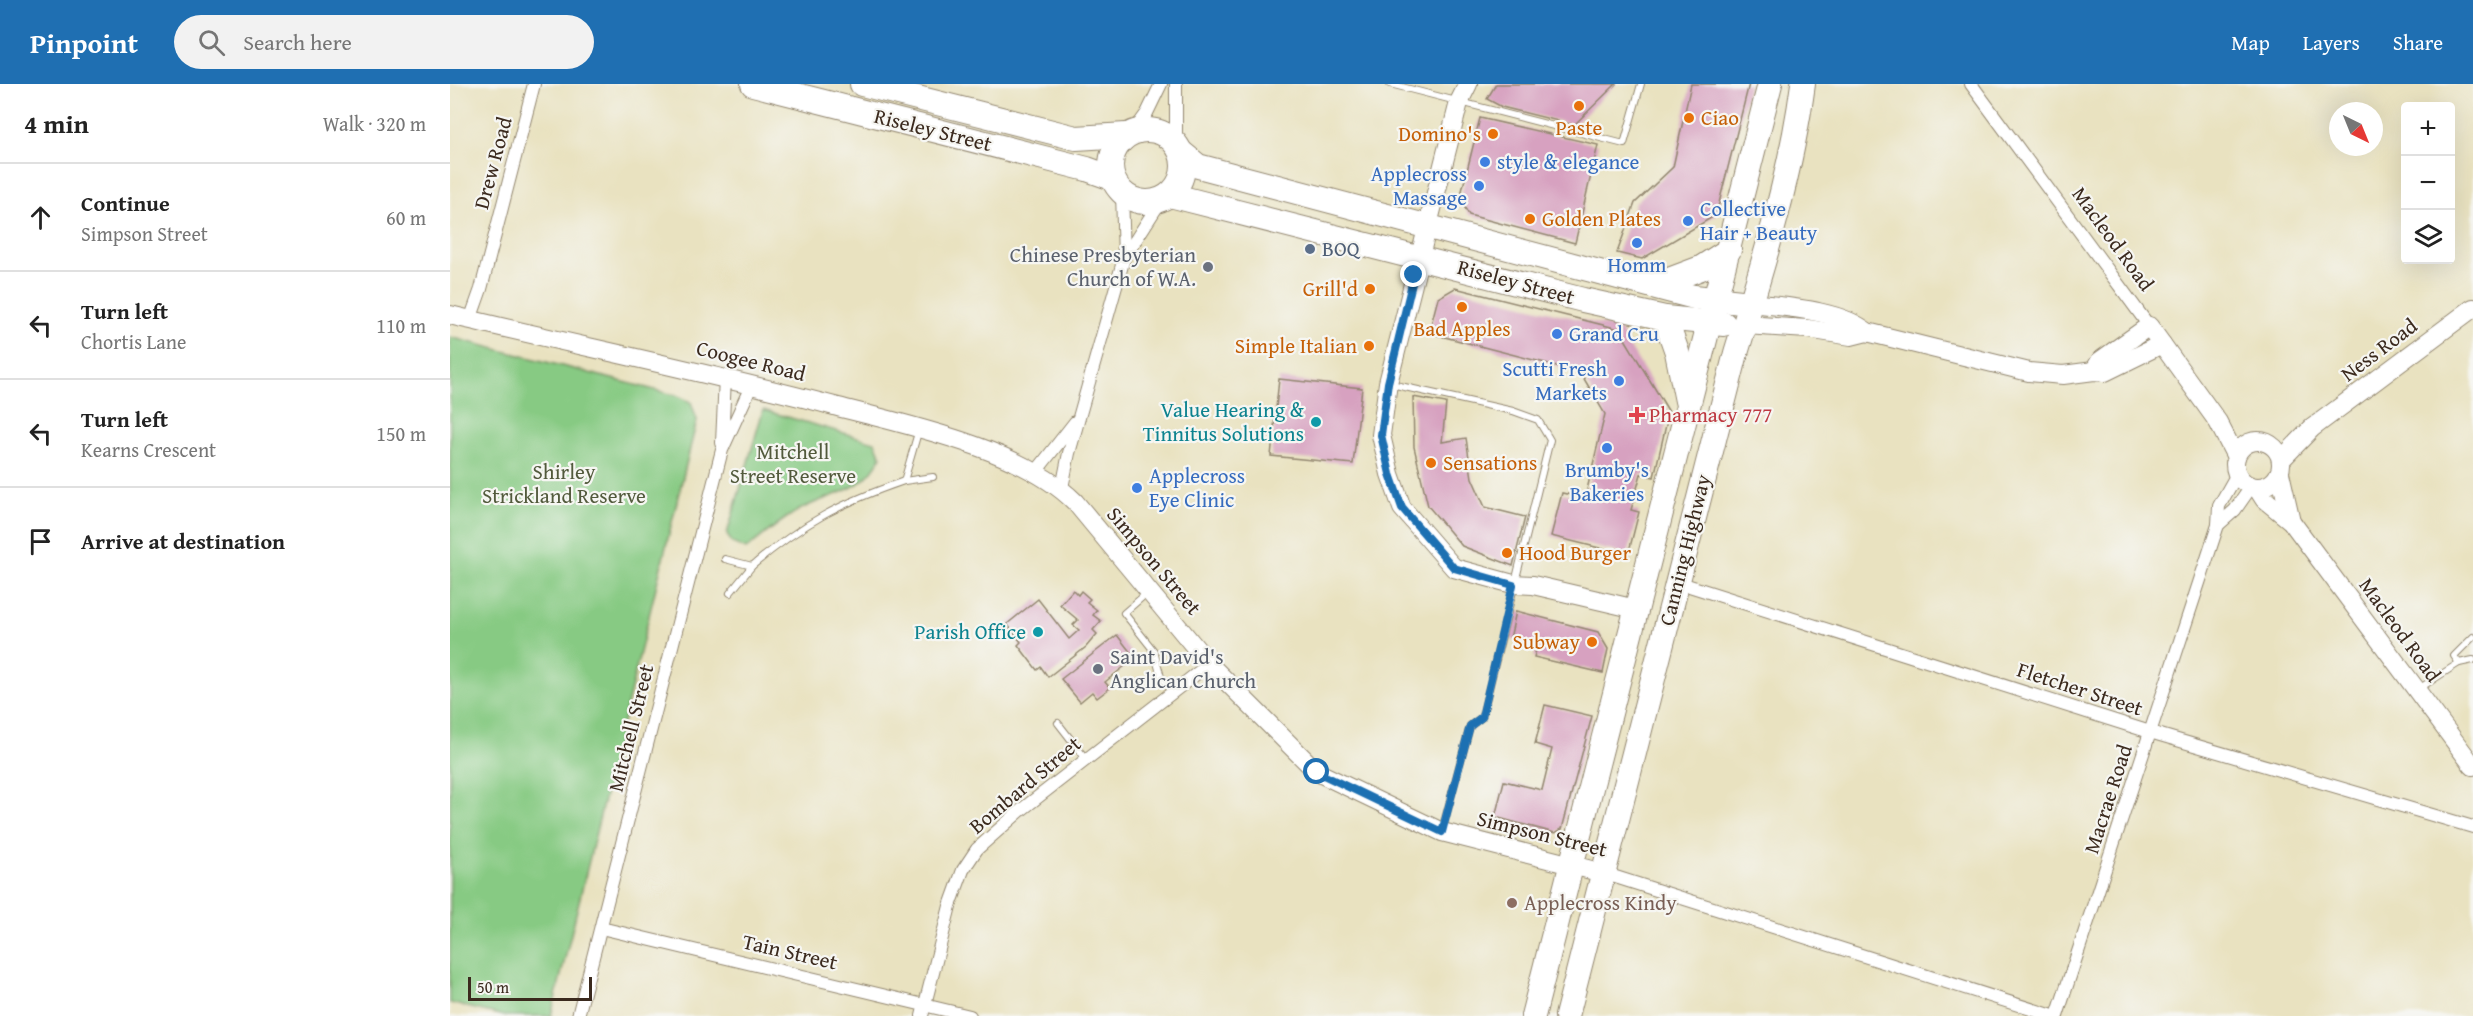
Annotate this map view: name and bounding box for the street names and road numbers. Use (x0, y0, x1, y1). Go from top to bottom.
street label: Riseley Street (871, 100, 996, 159)
street label: Drew Road (465, 112, 520, 212)
street label: Macleod Road (2065, 180, 2162, 298)
street label: Riseley Street (1454, 251, 1579, 312)
street label: Ness Road (2334, 310, 2424, 389)
street label: Coogee Road (693, 332, 810, 389)
street label: Canning Highway (1651, 471, 1718, 629)
street label: Simpson Street (1100, 500, 1209, 622)
street label: Macleod Road (2352, 571, 2449, 689)
street label: Fletcher Street (2013, 654, 2148, 724)
street label: Mitchell Street (600, 660, 662, 795)
street label: Bombard Street (962, 728, 1088, 841)
street label: Macrae Road (2075, 739, 2140, 857)
street label: Simpson Street (1474, 802, 1611, 865)
street label: Tain Street (740, 926, 841, 978)

